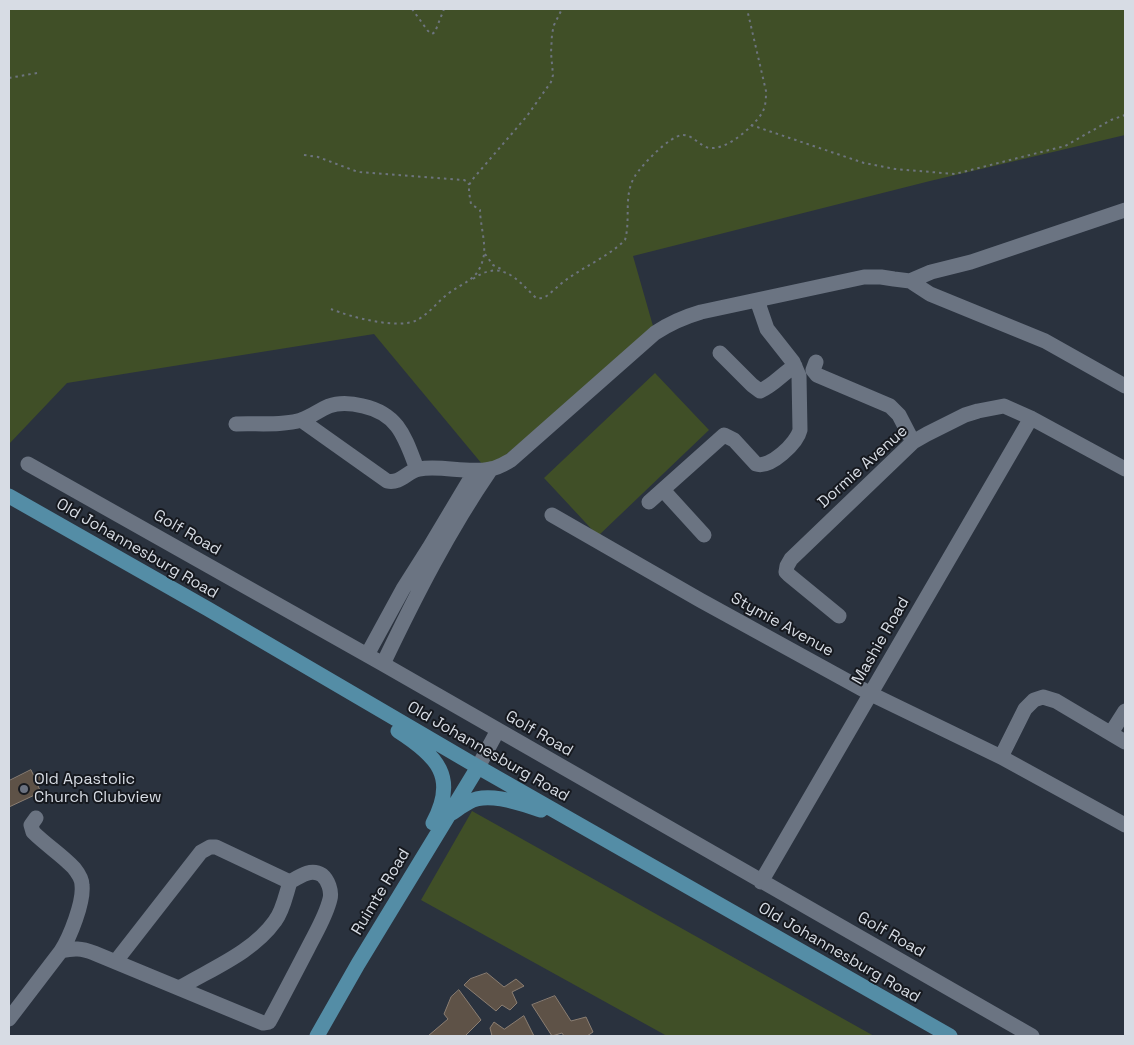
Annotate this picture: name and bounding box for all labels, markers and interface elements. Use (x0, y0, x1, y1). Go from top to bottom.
street label: Dormie Avenue (814, 422, 912, 512)
street label: Old Johannesburg Road (53, 495, 221, 603)
street label: Golf Road (150, 506, 224, 560)
street label: Stymie Avenue (727, 589, 837, 661)
street label: Mashie Road (848, 594, 914, 688)
street label: Old Johannesburg Road (404, 698, 572, 806)
street label: Golf Road (502, 707, 576, 761)
place label: Old Apastolic Church Clubview (34, 770, 162, 808)
marker: Old Apastolic Church Clubview (18, 783, 30, 795)
street label: Ruimte Road (348, 845, 414, 939)
street label: Old Johannesburg Road (755, 899, 923, 1007)
street label: Golf Road (854, 908, 928, 962)

